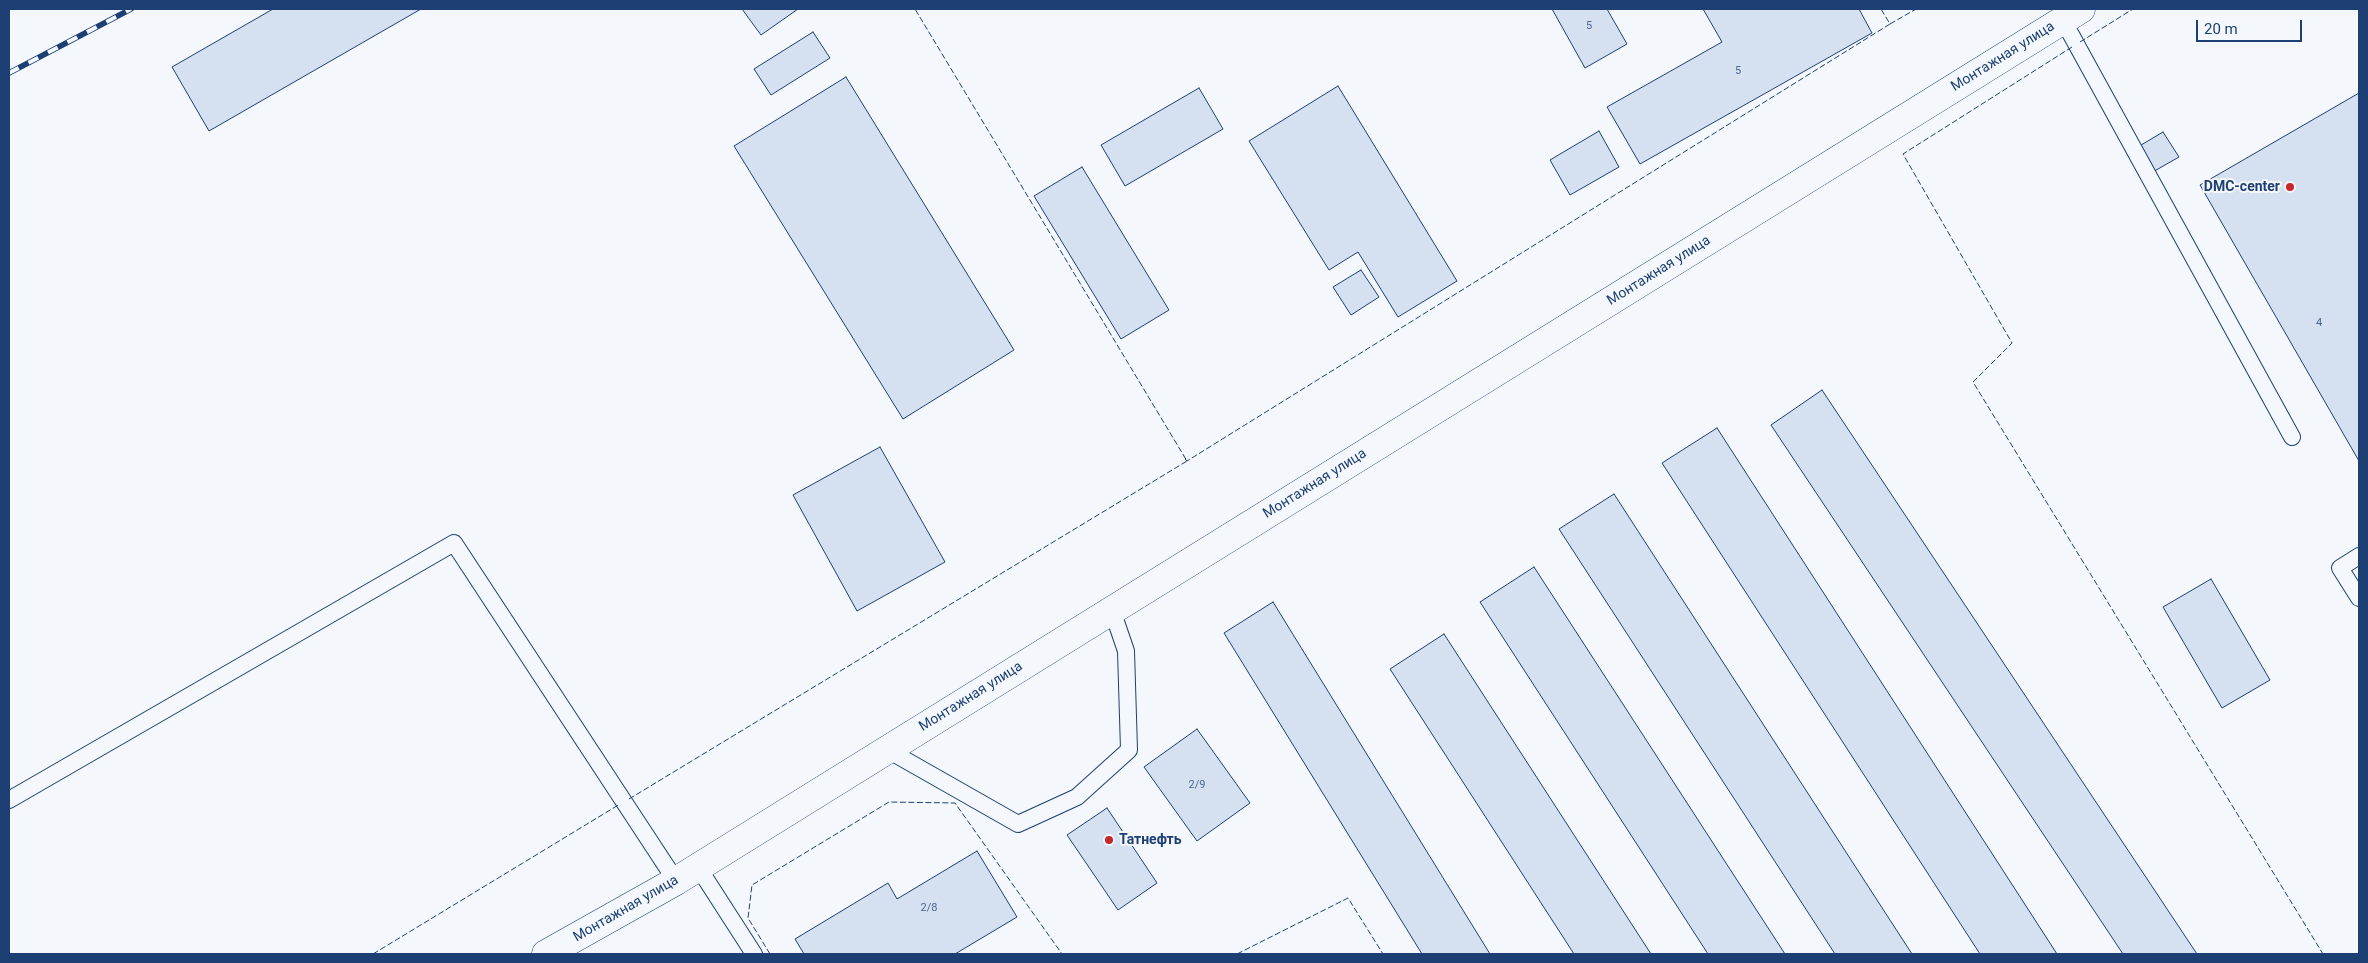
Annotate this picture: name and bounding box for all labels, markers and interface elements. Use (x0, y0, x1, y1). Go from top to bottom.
scale bar (2198, 10, 2304, 42)
street label: Монтажная улица (1948, 18, 2058, 96)
house number: 5 (1586, 19, 1592, 33)
text: 20 m (2204, 20, 2238, 38)
house number: 5 (1735, 64, 1741, 78)
place label: DMC-center (2204, 179, 2280, 195)
marker: DMC-center (2284, 181, 2296, 193)
street label: Монтажная улица (1604, 232, 1714, 310)
house number: 4 (2316, 316, 2322, 330)
street label: Монтажная улица (1260, 445, 1370, 523)
street label: Монтажная улица (916, 658, 1026, 736)
house number: 2/9 (1189, 778, 1205, 792)
place label: Татнефть (1119, 832, 1181, 848)
marker: Татнефть (1103, 834, 1115, 846)
street label: Монтажная улица (570, 872, 682, 946)
house number: 2/8 (921, 901, 937, 915)

